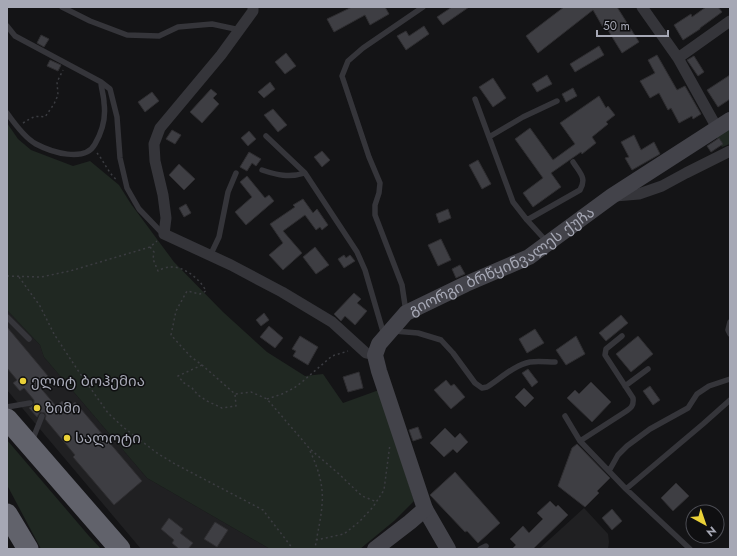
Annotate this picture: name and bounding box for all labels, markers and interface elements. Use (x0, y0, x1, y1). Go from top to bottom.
scale bar (597, 12, 668, 38)
text: 50 m (603, 17, 630, 35)
street label: გიორგი ბრწყინვალეს ქუჩა (405, 201, 599, 321)
place label: ელიტ ბოჰემია (31, 370, 145, 392)
marker: ელიტ ბოჰემია (18, 376, 28, 386)
place label: ზიმი (45, 397, 81, 419)
marker: ზიმი (32, 403, 42, 413)
place label: სალოტი (75, 427, 141, 449)
marker: სალოტი (62, 433, 72, 443)
north arrow (685, 504, 725, 544)
text: N (703, 523, 720, 541)

